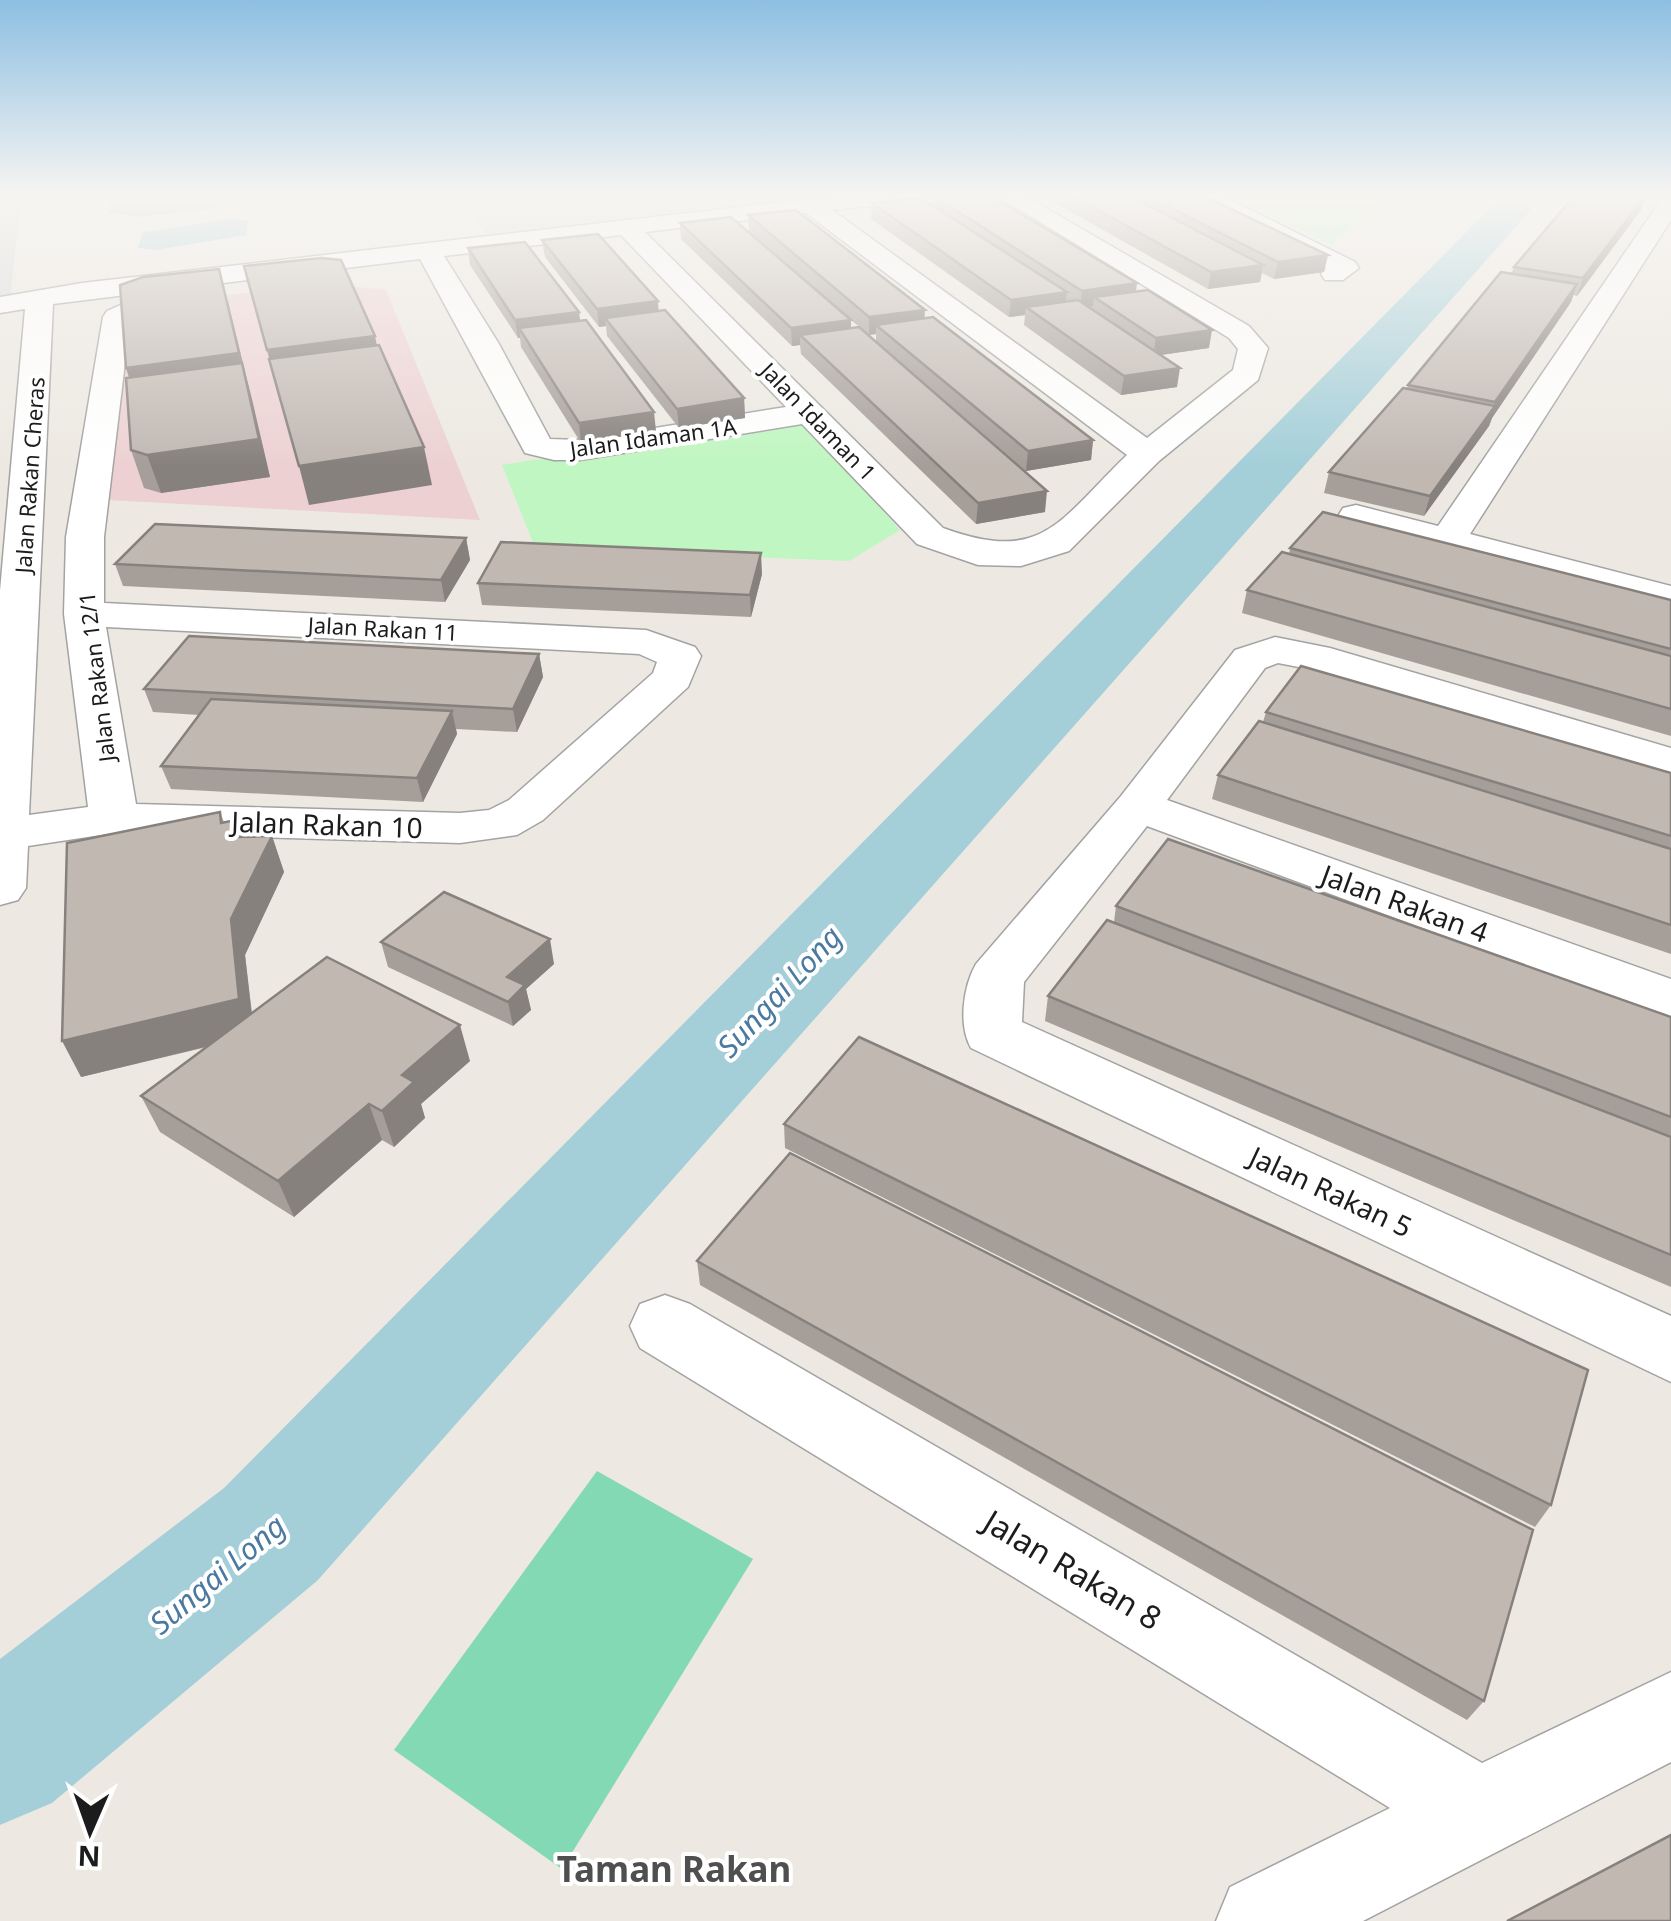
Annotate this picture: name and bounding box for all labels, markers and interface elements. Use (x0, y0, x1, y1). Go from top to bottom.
street label: Jalan Idaman 1 (753, 354, 883, 487)
street label: Jalan Rakan Cheras (7, 376, 51, 576)
street label: Jalan Idaman 1A (566, 410, 739, 464)
street label: Jalan Rakan 12/1 (71, 590, 122, 766)
street label: Jalan Rakan 11 (305, 609, 459, 647)
street label: Jalan Rakan 10 (228, 802, 423, 846)
street label: Jalan Rakan 4 (1313, 854, 1494, 951)
water label: Sungai Long (707, 916, 851, 1066)
street label: Jalan Rakan 5 (1241, 1135, 1418, 1245)
street label: Jalan Rakan 8 (974, 1497, 1170, 1639)
water label: Sungai Long (140, 1505, 294, 1643)
north arrow (40, 1781, 140, 1881)
text: N (77, 1838, 101, 1876)
district label: Taman Rakan (557, 1845, 791, 1892)

